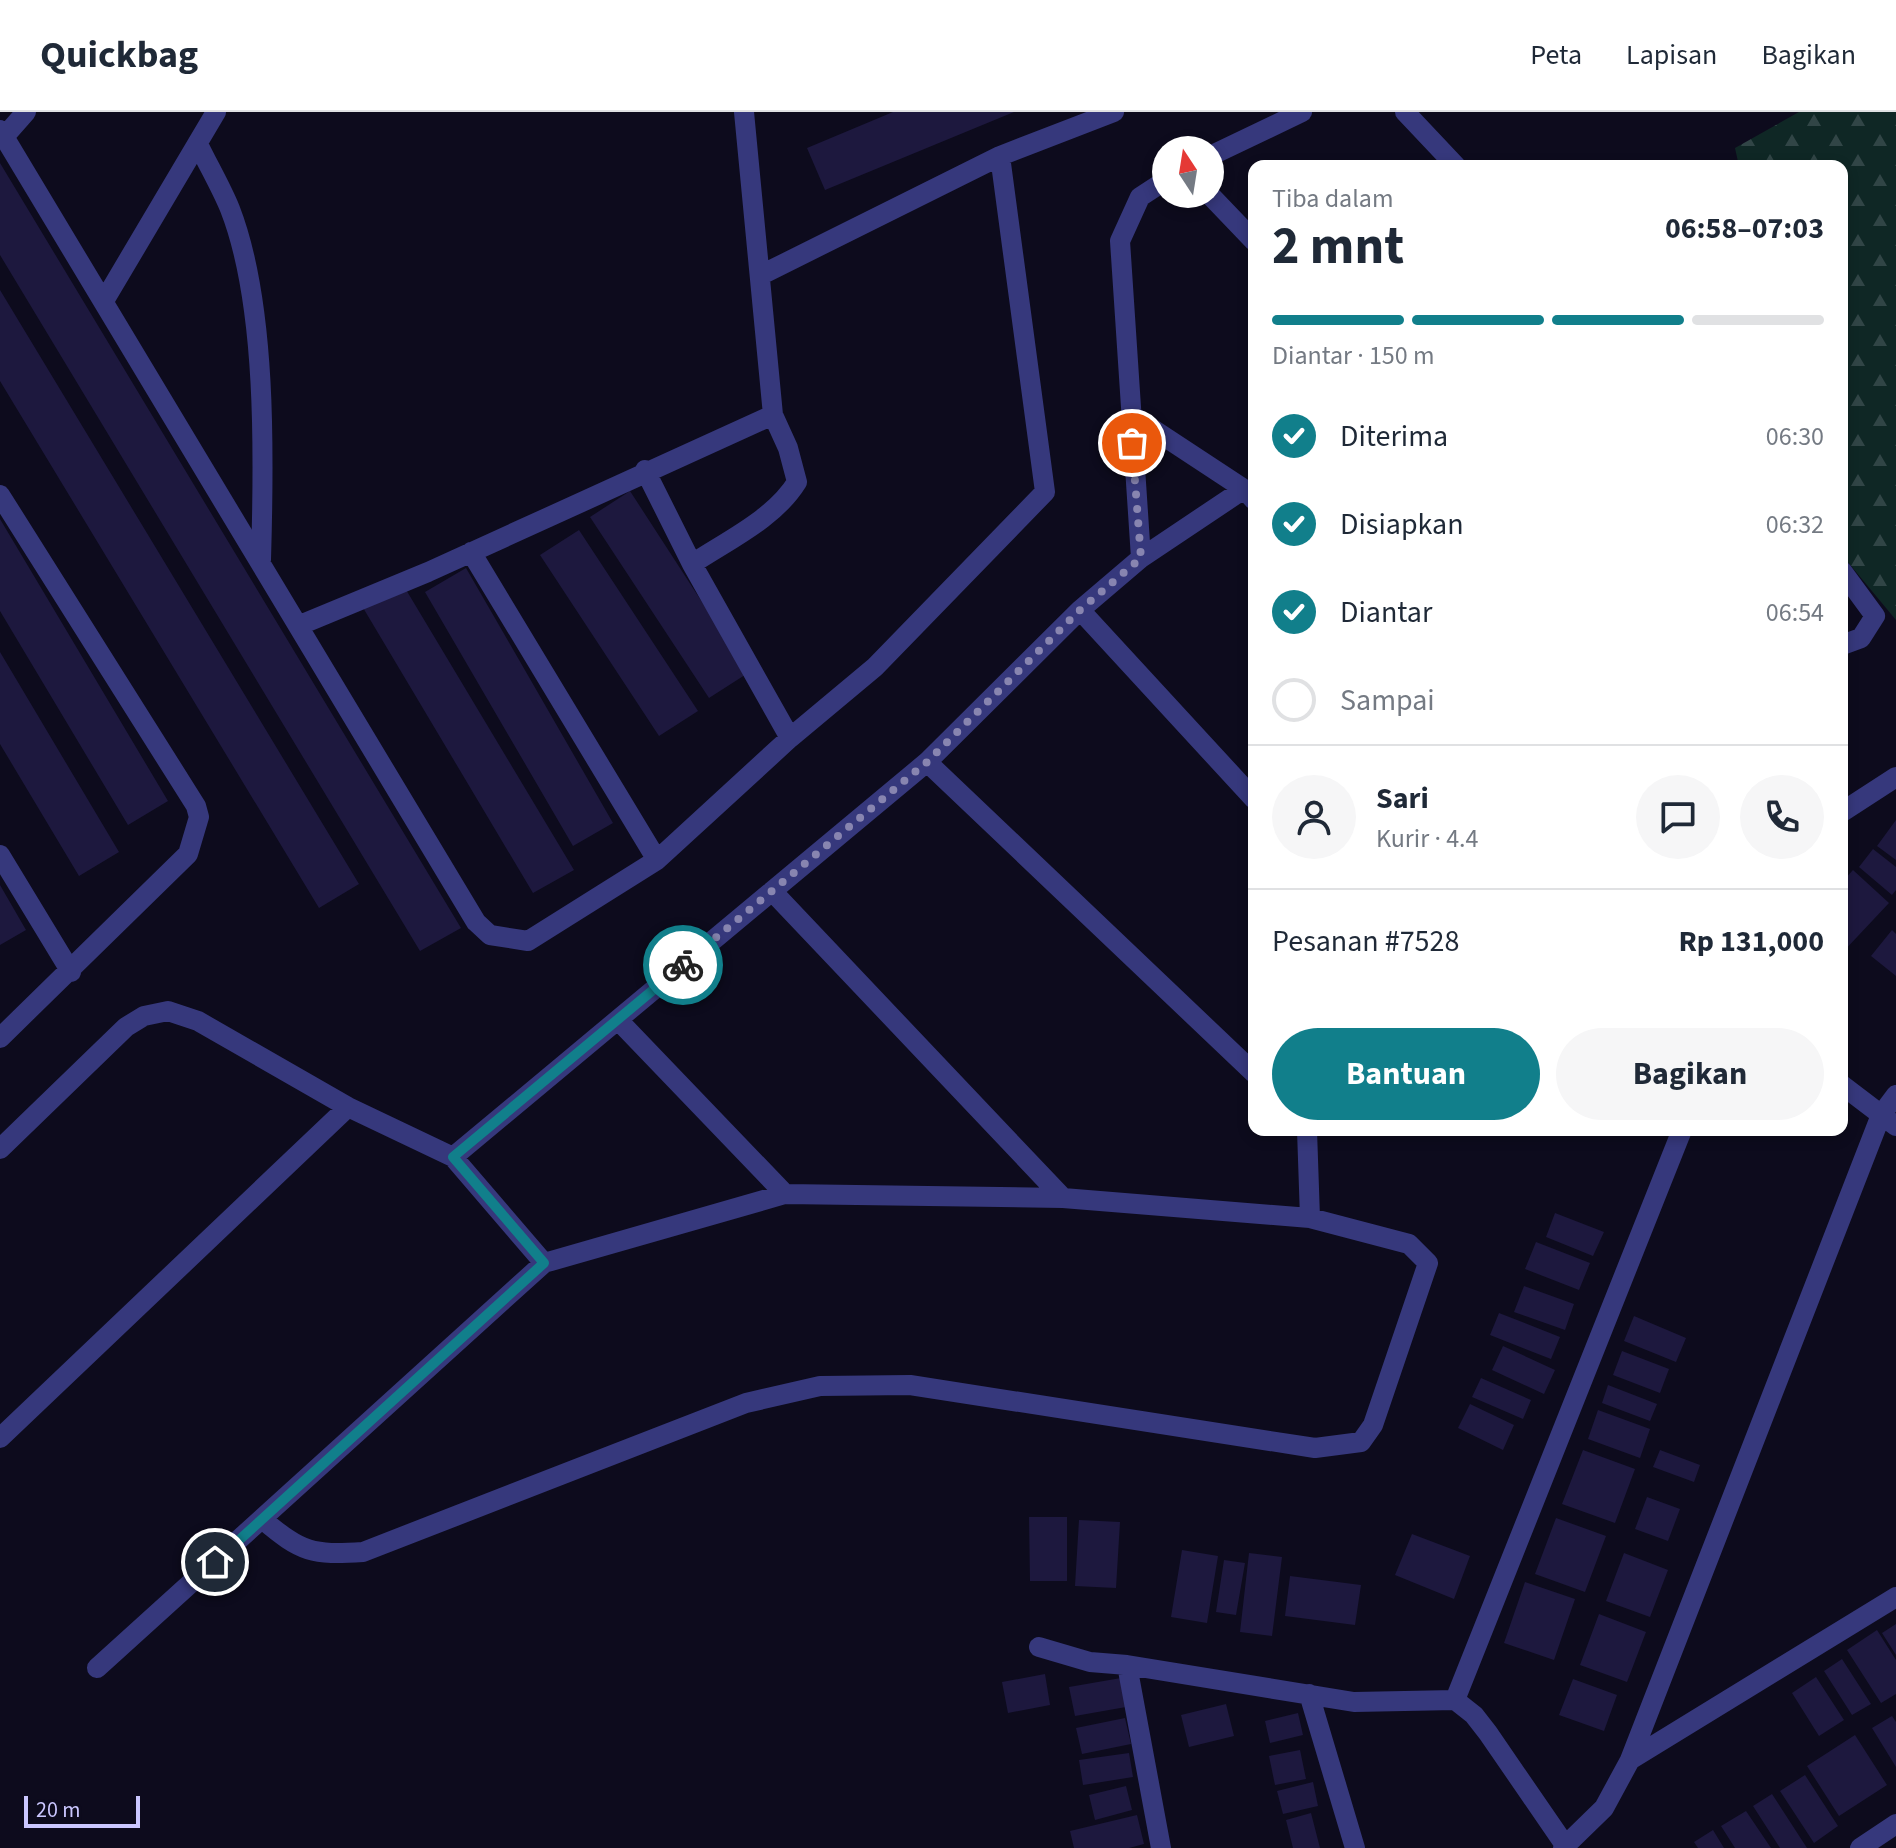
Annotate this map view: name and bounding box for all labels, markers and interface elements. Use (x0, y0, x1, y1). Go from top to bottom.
text: Quickbag (40, 28, 198, 82)
text: Peta (1530, 35, 1582, 75)
text: Lapisan (1626, 35, 1717, 75)
text: Bagikan (1761, 35, 1856, 75)
north arrow (1152, 136, 1224, 208)
map controls (1152, 136, 1224, 208)
text: Tiba dalam (1272, 180, 1393, 217)
text: 06:58–07:03 (1665, 207, 1824, 250)
text: 2 mnt (1272, 210, 1404, 284)
text: Diantar · 150 m (1272, 337, 1434, 374)
pin (1098, 409, 1166, 477)
icon: check (1272, 414, 1316, 458)
text: Diterima (1340, 415, 1448, 458)
text: 06:30 (1766, 418, 1824, 455)
icon: bag (1110, 421, 1154, 465)
icon: check (1272, 502, 1316, 546)
text: Disiapkan (1340, 503, 1464, 546)
text: 06:32 (1766, 506, 1824, 543)
icon: check (1272, 590, 1316, 634)
text: Diantar (1340, 591, 1432, 634)
text: 06:54 (1766, 594, 1824, 631)
text: Sampai (1340, 679, 1435, 722)
button: person (1272, 775, 1356, 859)
button: chat (1636, 775, 1720, 859)
button: phone (1740, 775, 1824, 859)
text: Sari (1376, 777, 1429, 820)
text: Kurir · 4.4 (1376, 820, 1478, 857)
text: Pesanan #7528 (1272, 920, 1459, 963)
text: Rp 131,000 (1678, 920, 1824, 963)
courier (643, 925, 723, 1005)
icon: bike (661, 943, 705, 987)
button: Bantuan (1272, 1028, 1540, 1120)
button: Bagikan (1556, 1028, 1824, 1120)
pin (181, 1528, 249, 1596)
icon: home (193, 1540, 237, 1584)
scale bar (24, 1792, 140, 1828)
text: 20 m (36, 1794, 81, 1826)

